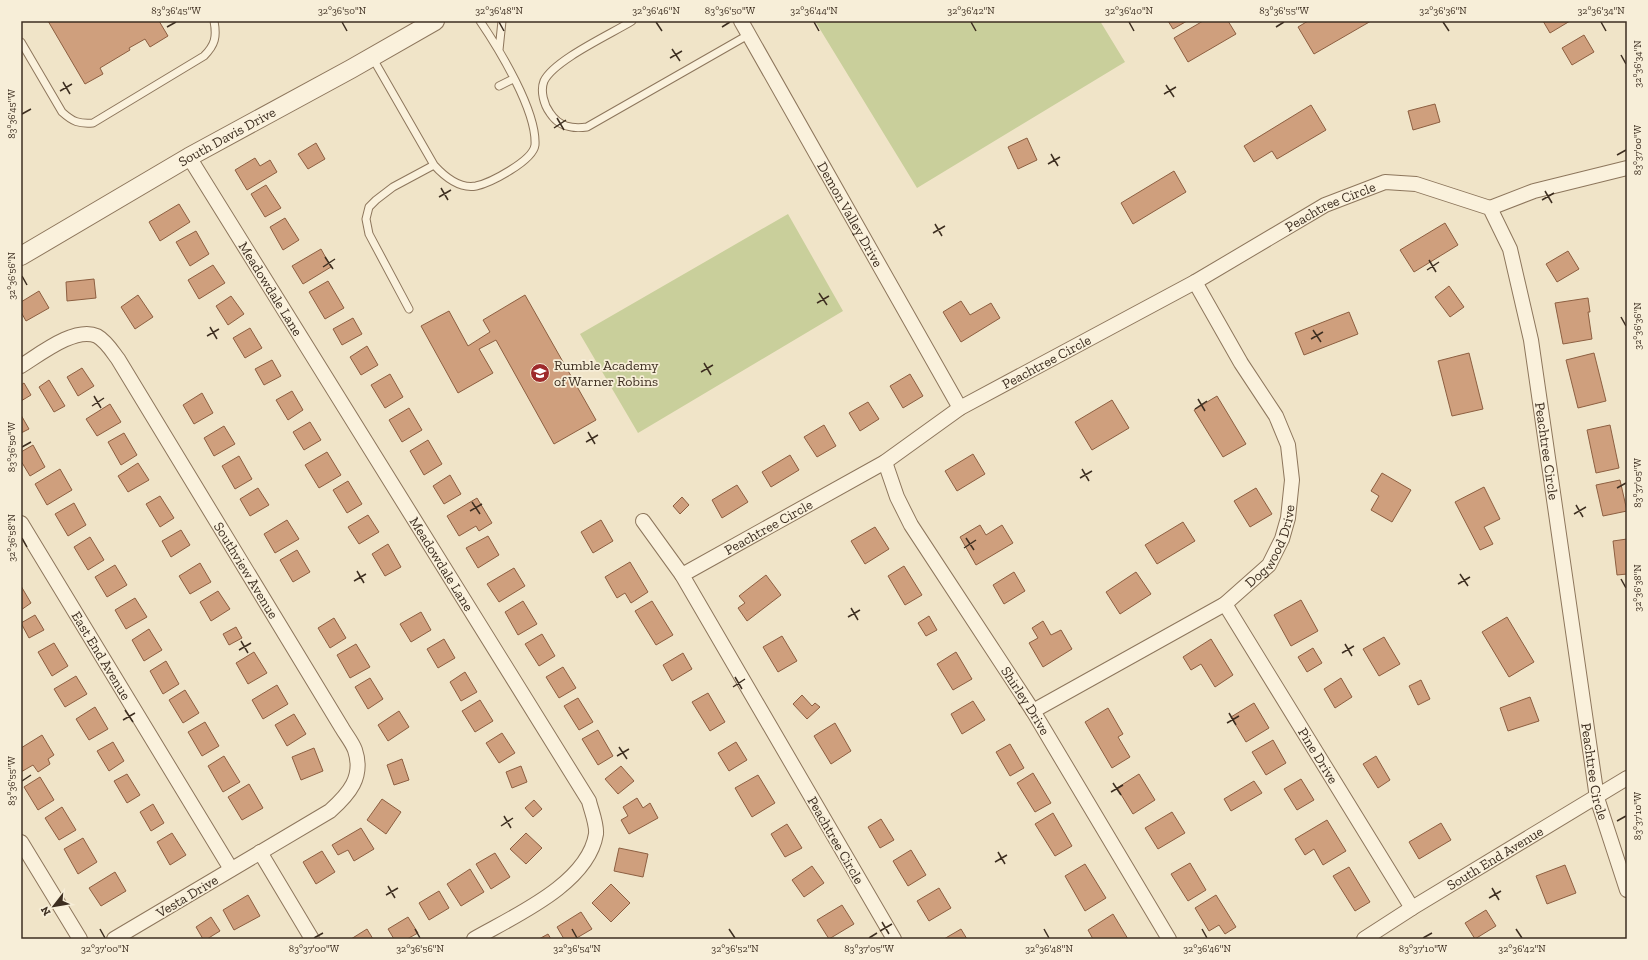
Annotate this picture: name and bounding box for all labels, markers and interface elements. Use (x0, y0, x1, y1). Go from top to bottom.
text: 83°36'45"W (151, 5, 201, 17)
text: 32°36'50"N (318, 5, 367, 17)
text: 32°36'48"N (475, 5, 523, 17)
text: 32°36'46"N (632, 5, 680, 17)
text: 83°36'50"W (705, 5, 756, 17)
text: 32°36'44"N (790, 5, 838, 17)
text: 32°36'42"N (947, 5, 995, 17)
text: 32°36'40"N (1105, 5, 1154, 17)
text: 83°36'55"W (1259, 5, 1309, 17)
text: 32°36'36"N (1419, 5, 1467, 17)
text: 32°36'34"N (1577, 5, 1625, 17)
text: 32°36'34"N (1632, 40, 1644, 88)
text: 83°36'45"W (6, 89, 18, 139)
street label: South Davis Drive (175, 103, 279, 170)
text: 83°37'00"W (1632, 124, 1644, 175)
street label: Demon Valley Drive (813, 159, 887, 270)
street label: Peachtree Circle (1282, 178, 1379, 236)
street label: Meadowdale Lane (235, 239, 306, 340)
text: 32°36'56"N (6, 252, 18, 300)
text: 32°36'36"N (1632, 302, 1644, 350)
street label: Peachtree Circle (999, 331, 1094, 393)
place label: Rumble Academy of Warner Robins (554, 357, 659, 390)
school or university icon: Rumble Academy of Warner Robins (529, 362, 551, 384)
street label: Peachtree Circle (1531, 401, 1562, 501)
text: 83°36'50"W (6, 421, 18, 472)
text: 83°37'05"W (1632, 458, 1644, 508)
street label: Peachtree Circle (721, 496, 816, 559)
street label: Dogwood Drive (1242, 504, 1298, 591)
text: 32°36'58"N (6, 514, 18, 562)
street label: Meadowdale Lane (406, 514, 477, 615)
street label: Southview Avenue (210, 519, 282, 622)
text: 32°36'38"N (1632, 564, 1644, 612)
street label: East End Avenue (68, 608, 135, 704)
street label: Shirley Drive (997, 663, 1054, 739)
street label: Peachtree Circle (1577, 722, 1612, 823)
street label: Pine Drive (1294, 725, 1342, 787)
text: 83°36'55"W (6, 756, 18, 806)
text: 83°37'10"W (1632, 791, 1644, 840)
street label: Peachtree Circle (804, 793, 868, 887)
street label: South End Avenue (1444, 822, 1547, 894)
street label: Vesta Drive (152, 871, 222, 922)
north arrow (34, 886, 74, 926)
text: N (38, 903, 54, 918)
text: 32°37'00"N (81, 943, 130, 955)
text: 83°37'00"W (289, 943, 340, 955)
text: 32°36'56"N (396, 943, 444, 955)
text: 32°36'54"N (553, 943, 601, 955)
text: 32°36'52"N (711, 943, 759, 955)
text: 83°37'05"W (844, 943, 894, 955)
text: 32°36'48"N (1025, 943, 1073, 955)
text: 32°36'46"N (1183, 943, 1231, 955)
text: 83°37'10"W (1399, 943, 1448, 955)
text: 32°36'42"N (1498, 943, 1546, 955)

